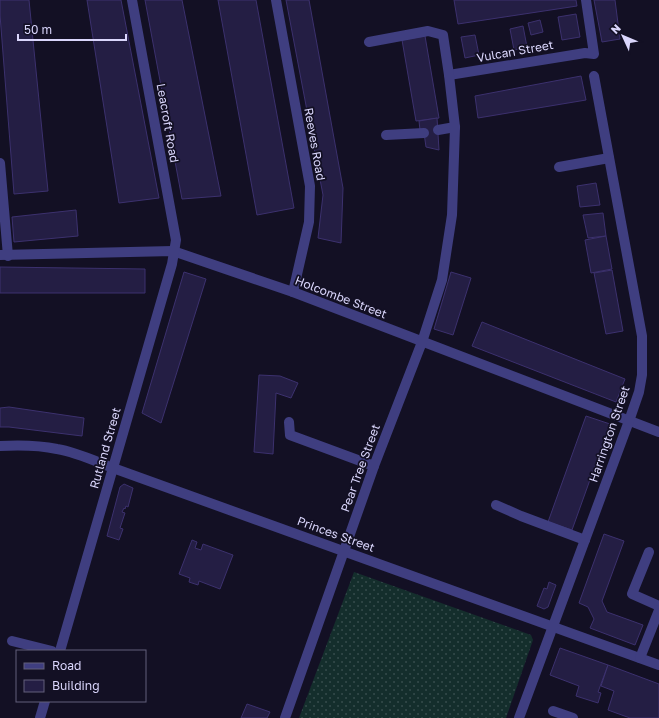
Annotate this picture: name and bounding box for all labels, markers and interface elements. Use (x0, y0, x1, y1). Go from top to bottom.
scale bar (18, 16, 126, 42)
north arrow (603, 16, 643, 56)
text: N (608, 21, 623, 36)
text: 50 m (24, 22, 52, 37)
street label: Vulcan Street (475, 37, 555, 65)
street label: Leacroft Road (154, 82, 182, 164)
street label: Reeves Road (301, 106, 329, 182)
street label: Holcombe Street (293, 273, 389, 322)
street label: Harrington Street (585, 384, 633, 484)
street label: Rutland Street (86, 405, 124, 490)
street label: Pear Tree Street (337, 422, 383, 514)
street label: Princes Street (295, 513, 377, 555)
legend (16, 650, 146, 702)
text: Road (52, 658, 81, 673)
text: Building (52, 678, 100, 693)

